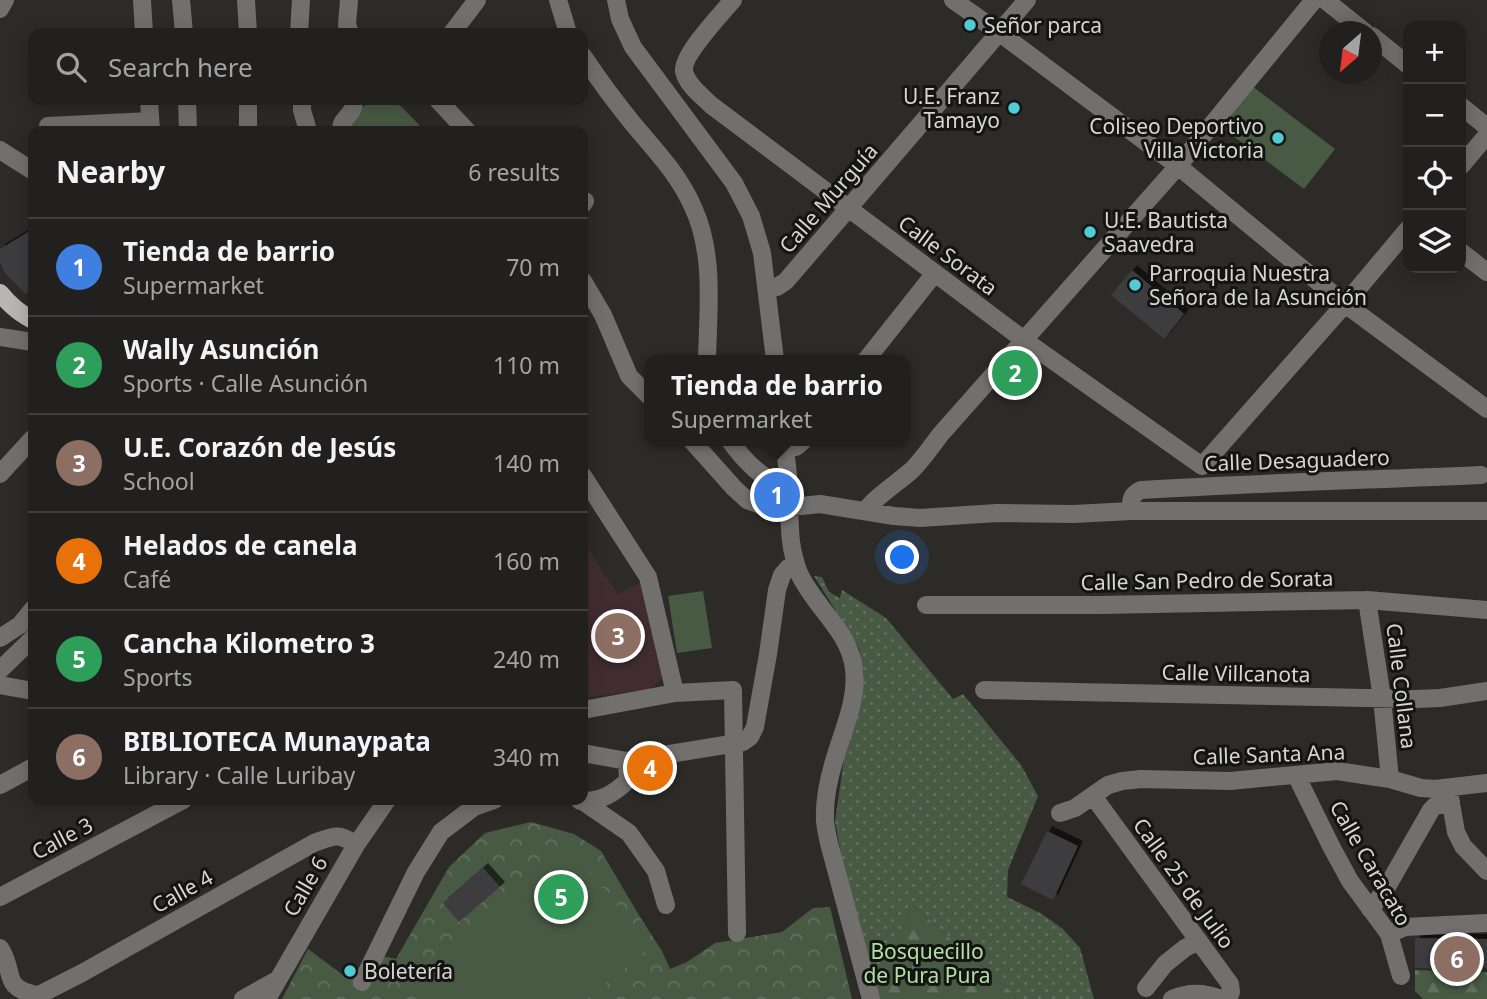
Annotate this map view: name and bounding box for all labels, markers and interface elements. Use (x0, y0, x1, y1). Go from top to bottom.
place label: Señor parca (984, 11, 1102, 39)
marker: Señor parca (962, 17, 978, 33)
north arrow (1319, 21, 1382, 84)
map controls (1403, 21, 1466, 273)
button: + (1403, 21, 1466, 84)
search box (28, 28, 588, 105)
icon: search (52, 48, 90, 86)
text: Search here (108, 49, 253, 85)
place label: U.E. Franz Tamayo (903, 82, 1000, 134)
button: − (1403, 84, 1466, 147)
marker: U.E. Franz Tamayo (1006, 100, 1022, 116)
place label: Coliseo Deportivo Villa Victoria (1089, 112, 1264, 164)
marker: Coliseo Deportivo Villa Victoria (1270, 130, 1286, 146)
street label: Calle Murguía (773, 137, 883, 259)
button: locate (1403, 147, 1466, 210)
text: Nearby (56, 151, 165, 192)
text: 6 results (468, 156, 560, 188)
place label: U.E. Bautista Saavedra (1104, 206, 1228, 258)
street label: Calle Sorata (893, 209, 1003, 301)
button: layers (1403, 210, 1466, 273)
marker: U.E. Bautista Saavedra (1082, 224, 1098, 240)
text: Tienda de barrio (123, 233, 335, 269)
text: 1 (72, 251, 86, 283)
text: 70 m (506, 251, 560, 283)
place label: Parroquia Nuestra Señora de la Asunción (1149, 259, 1367, 311)
text: Supermarket (123, 269, 264, 301)
marker: Parroquia Nuestra Señora de la Asunción (1127, 277, 1143, 293)
text: Wally Asunción (123, 331, 319, 367)
pin: 2 (992, 347, 1038, 399)
text: 2 (72, 349, 86, 381)
text: 110 m (493, 349, 560, 381)
popup (644, 355, 910, 446)
text: Sports · Calle Asunción (123, 367, 368, 399)
text: Tienda de barrio (671, 367, 883, 403)
text: Supermarket (671, 403, 812, 435)
text: U.E. Corazón de Jesús (123, 429, 396, 465)
street label: Calle Desaguadero (1204, 443, 1390, 477)
text: 3 (72, 447, 86, 479)
text: 140 m (493, 447, 560, 479)
text: School (123, 465, 195, 497)
pin: 1 (754, 469, 800, 521)
text: Helados de canela (123, 527, 358, 563)
your location (885, 540, 919, 574)
text: 4 (72, 545, 86, 577)
text: 160 m (493, 545, 560, 577)
text: Café (123, 563, 171, 595)
street label: Calle San Pedro de Sorata (1080, 564, 1334, 596)
pin: 3 (595, 610, 641, 662)
street label: Calle Collana (1380, 621, 1424, 751)
text: Cancha Kilometro 3 (123, 625, 375, 661)
text: 5 (72, 643, 86, 675)
text: 240 m (493, 643, 560, 675)
street label: Calle Villcanota (1161, 658, 1311, 688)
text: Sports (123, 661, 193, 693)
text: BIBLIOTECA Munaypata (123, 723, 431, 759)
street label: Calle Santa Ana (1192, 737, 1346, 771)
text: 6 (72, 741, 86, 773)
text: 340 m (493, 741, 560, 773)
pin: 4 (627, 742, 673, 794)
text: Library · Calle Luribay (123, 759, 355, 791)
street label: Calle Caracato (1324, 795, 1418, 931)
street label: Calle 3 (27, 810, 97, 866)
street label: Calle 25 de Julio (1127, 812, 1241, 954)
street label: Calle 6 (277, 851, 333, 921)
street label: Calle 4 (147, 863, 217, 919)
pin: 5 (538, 871, 584, 923)
pin: 6 (1434, 933, 1480, 985)
park label: Bosquecillo de Pura Pura (863, 937, 991, 989)
place label: Boletería (364, 957, 453, 985)
marker: Boletería (342, 963, 358, 979)

